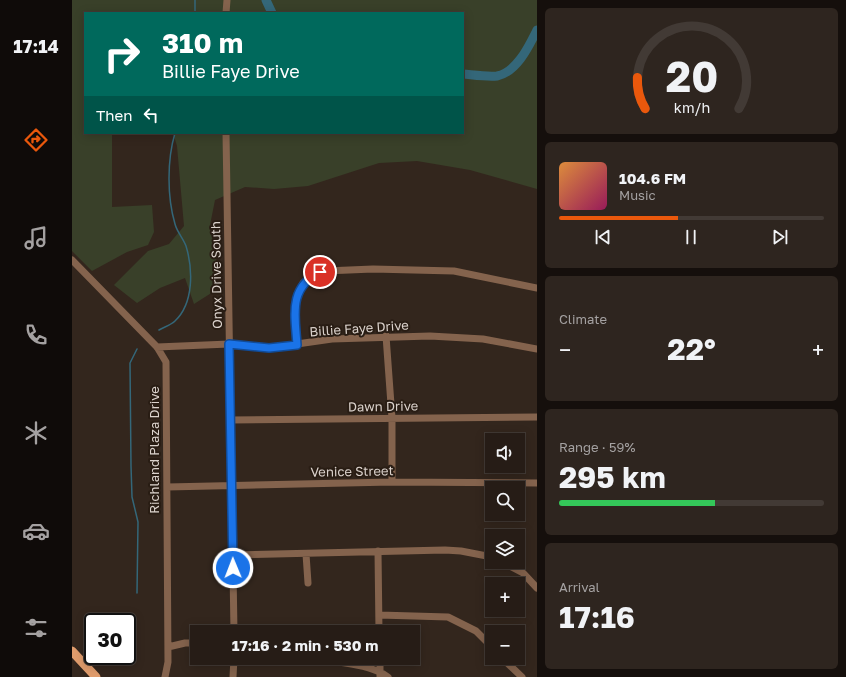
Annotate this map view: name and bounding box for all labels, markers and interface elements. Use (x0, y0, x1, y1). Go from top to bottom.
text: 310 m (162, 26, 243, 59)
icon: right (96, 28, 148, 80)
text: 17:14 (13, 35, 59, 57)
text: 20 (665, 51, 718, 101)
text: Billie Faye Drive (162, 60, 300, 82)
text: km/h (673, 98, 710, 115)
icon: left (140, 104, 162, 126)
text: Then (96, 106, 132, 124)
icon: directions (22, 126, 50, 154)
text: 104.6 FM (619, 169, 686, 187)
text: Music (619, 187, 656, 203)
street label: Onyx Drive South (207, 221, 225, 329)
icon: music (22, 224, 50, 252)
icon: previous (592, 226, 614, 248)
icon: pause (680, 226, 702, 248)
icon: next (769, 226, 791, 248)
pin (303, 255, 337, 289)
icon: arrive (309, 261, 331, 283)
text: Climate (559, 311, 607, 327)
street label: Billie Faye Drive (309, 317, 409, 339)
icon: phone (22, 321, 50, 349)
text: 22° (667, 331, 716, 367)
text: − (559, 336, 571, 363)
text: + (812, 336, 824, 363)
street label: Richland Plaza Drive (146, 386, 162, 514)
street label: Dawn Drive (348, 397, 418, 415)
icon: climate (22, 419, 50, 447)
map controls (485, 433, 525, 665)
button: sound (485, 433, 525, 473)
text: Range · 59% (559, 439, 635, 455)
text: 295 km (559, 459, 666, 495)
street label: Venice Street (310, 462, 394, 480)
button: search (485, 481, 525, 521)
icon: car (22, 517, 50, 545)
button: layers (485, 529, 525, 569)
position arrow (212, 547, 254, 589)
button: + (485, 577, 525, 617)
text: Arrival (559, 579, 600, 595)
text: 17:16 (559, 599, 635, 635)
speed limit sign: 30 (84, 613, 136, 665)
icon: filters (22, 614, 50, 642)
button: − (485, 625, 525, 665)
text: 17:16 · 2 min · 530 m (232, 636, 378, 654)

